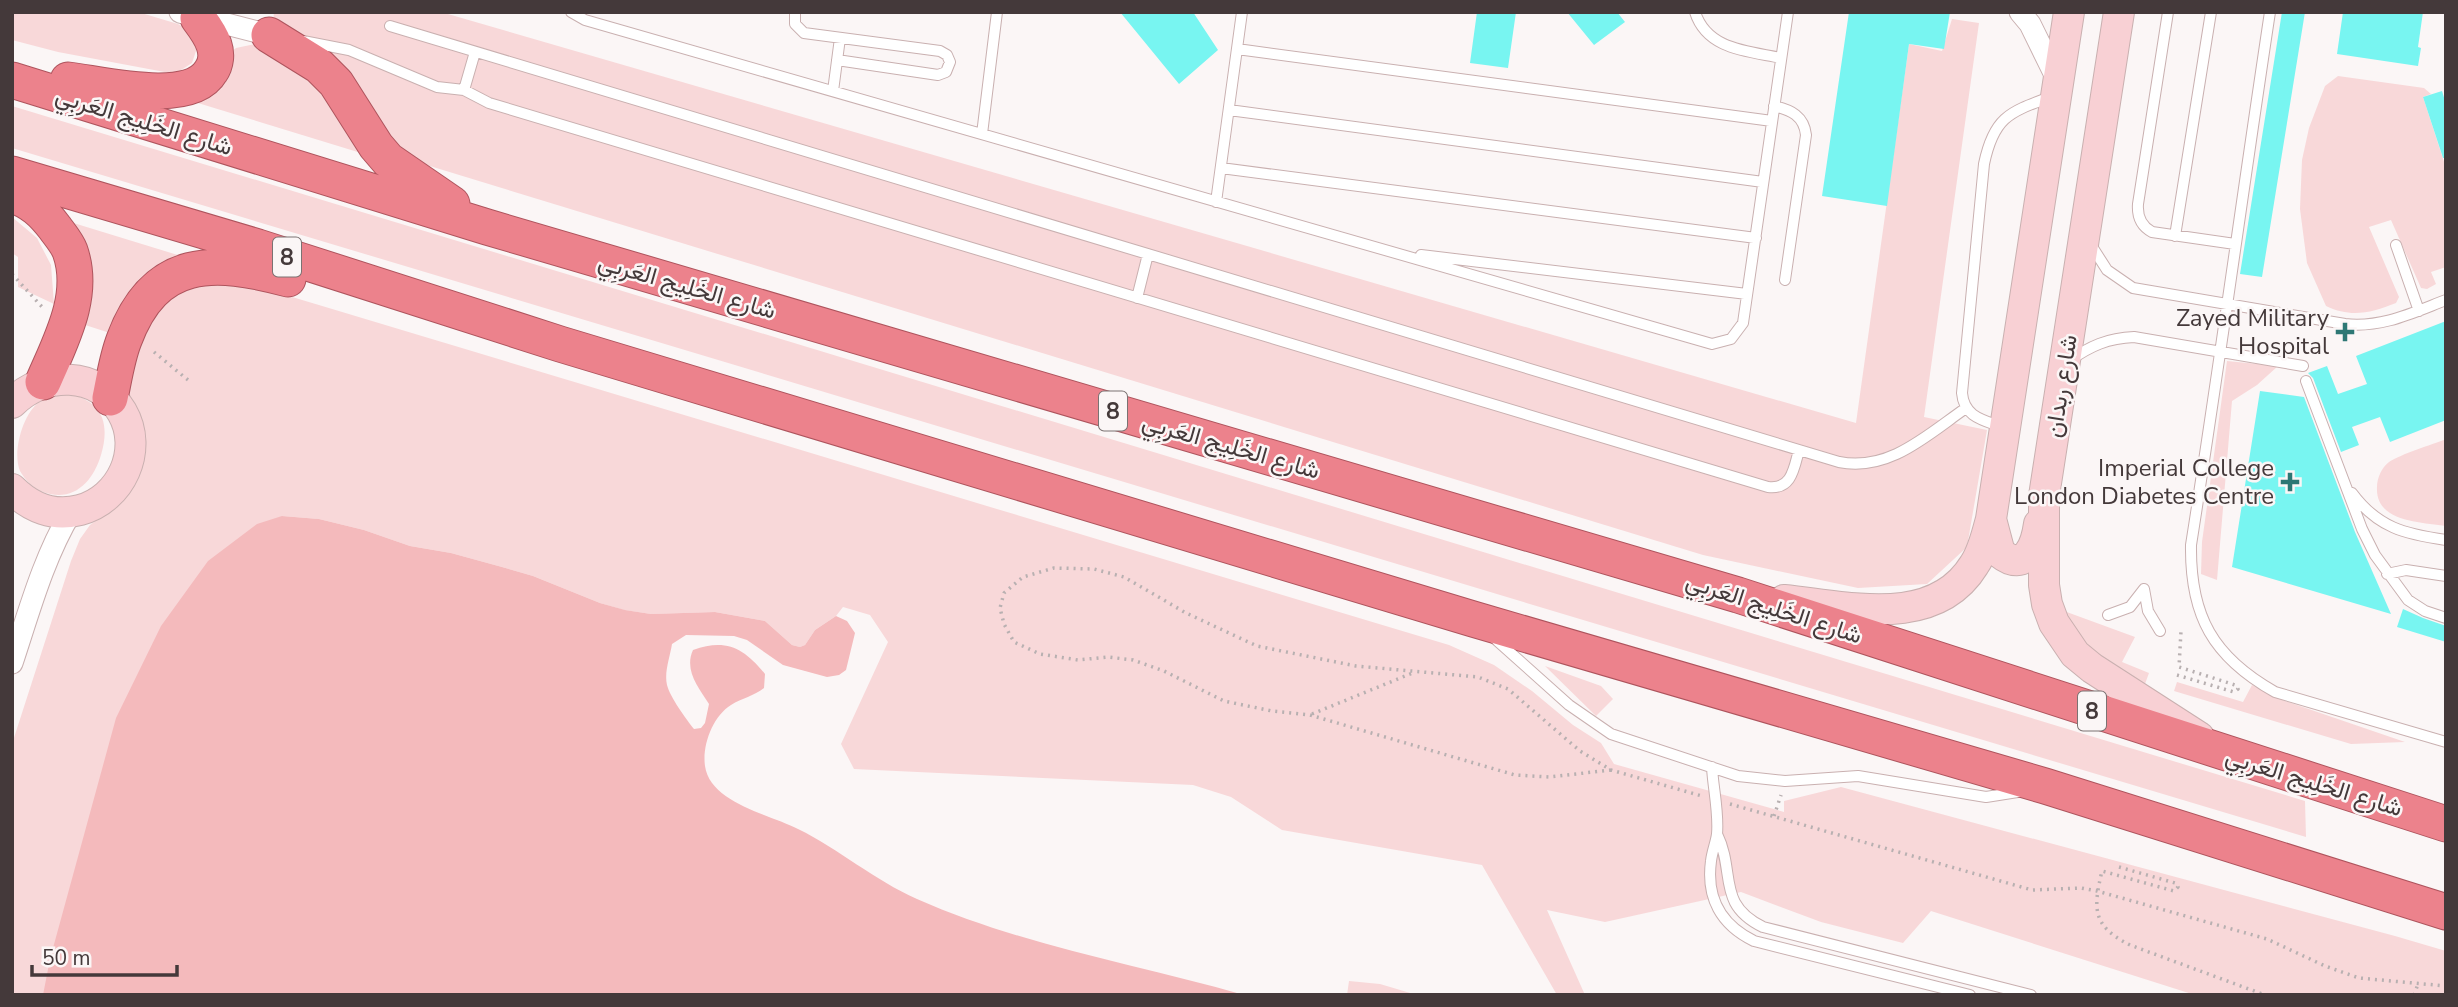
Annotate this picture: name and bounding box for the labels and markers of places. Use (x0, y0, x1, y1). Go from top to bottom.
place label: Zayed Military Hospital (2176, 302, 2330, 362)
marker: Zayed Military Hospital (2335, 322, 2355, 342)
place label: Imperial College London Diabetes Centre (2014, 452, 2274, 512)
marker: Imperial College London Diabetes Centre (2280, 472, 2300, 492)

